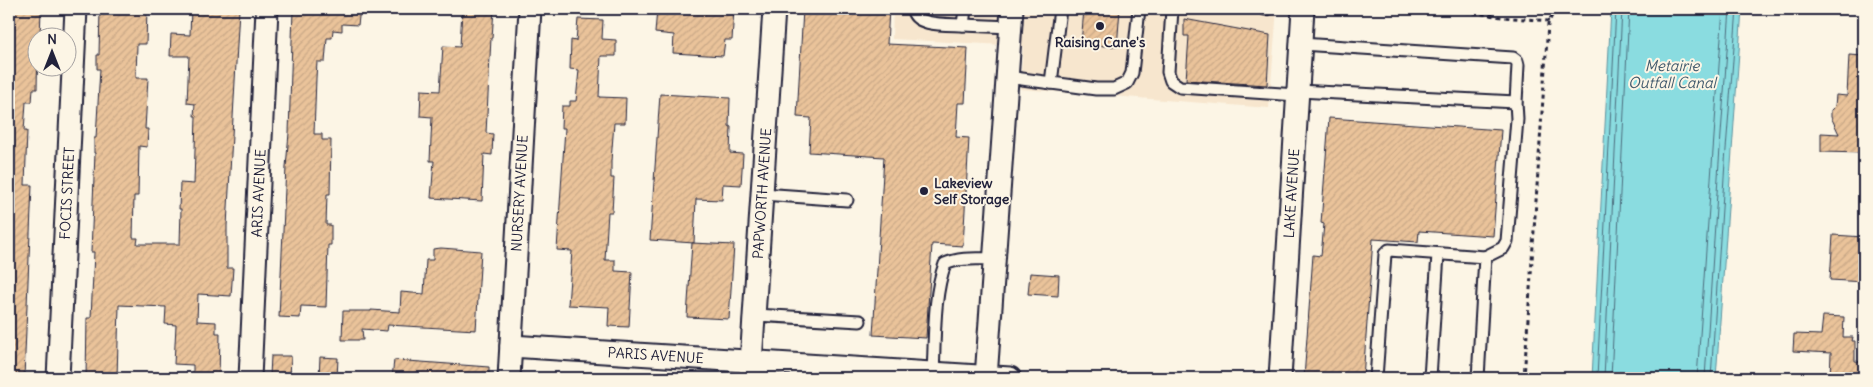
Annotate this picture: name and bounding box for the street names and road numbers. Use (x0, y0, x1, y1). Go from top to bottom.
street label: PAPWORTH AVENUE (749, 127, 775, 260)
street label: NURSERY AVENUE (507, 134, 532, 252)
street label: FOCIS STREET (56, 146, 78, 240)
street label: LAKE AVENUE (1280, 148, 1303, 239)
street label: ARIS AVENUE (247, 149, 270, 238)
street label: PARIS AVENUE (607, 343, 704, 367)

